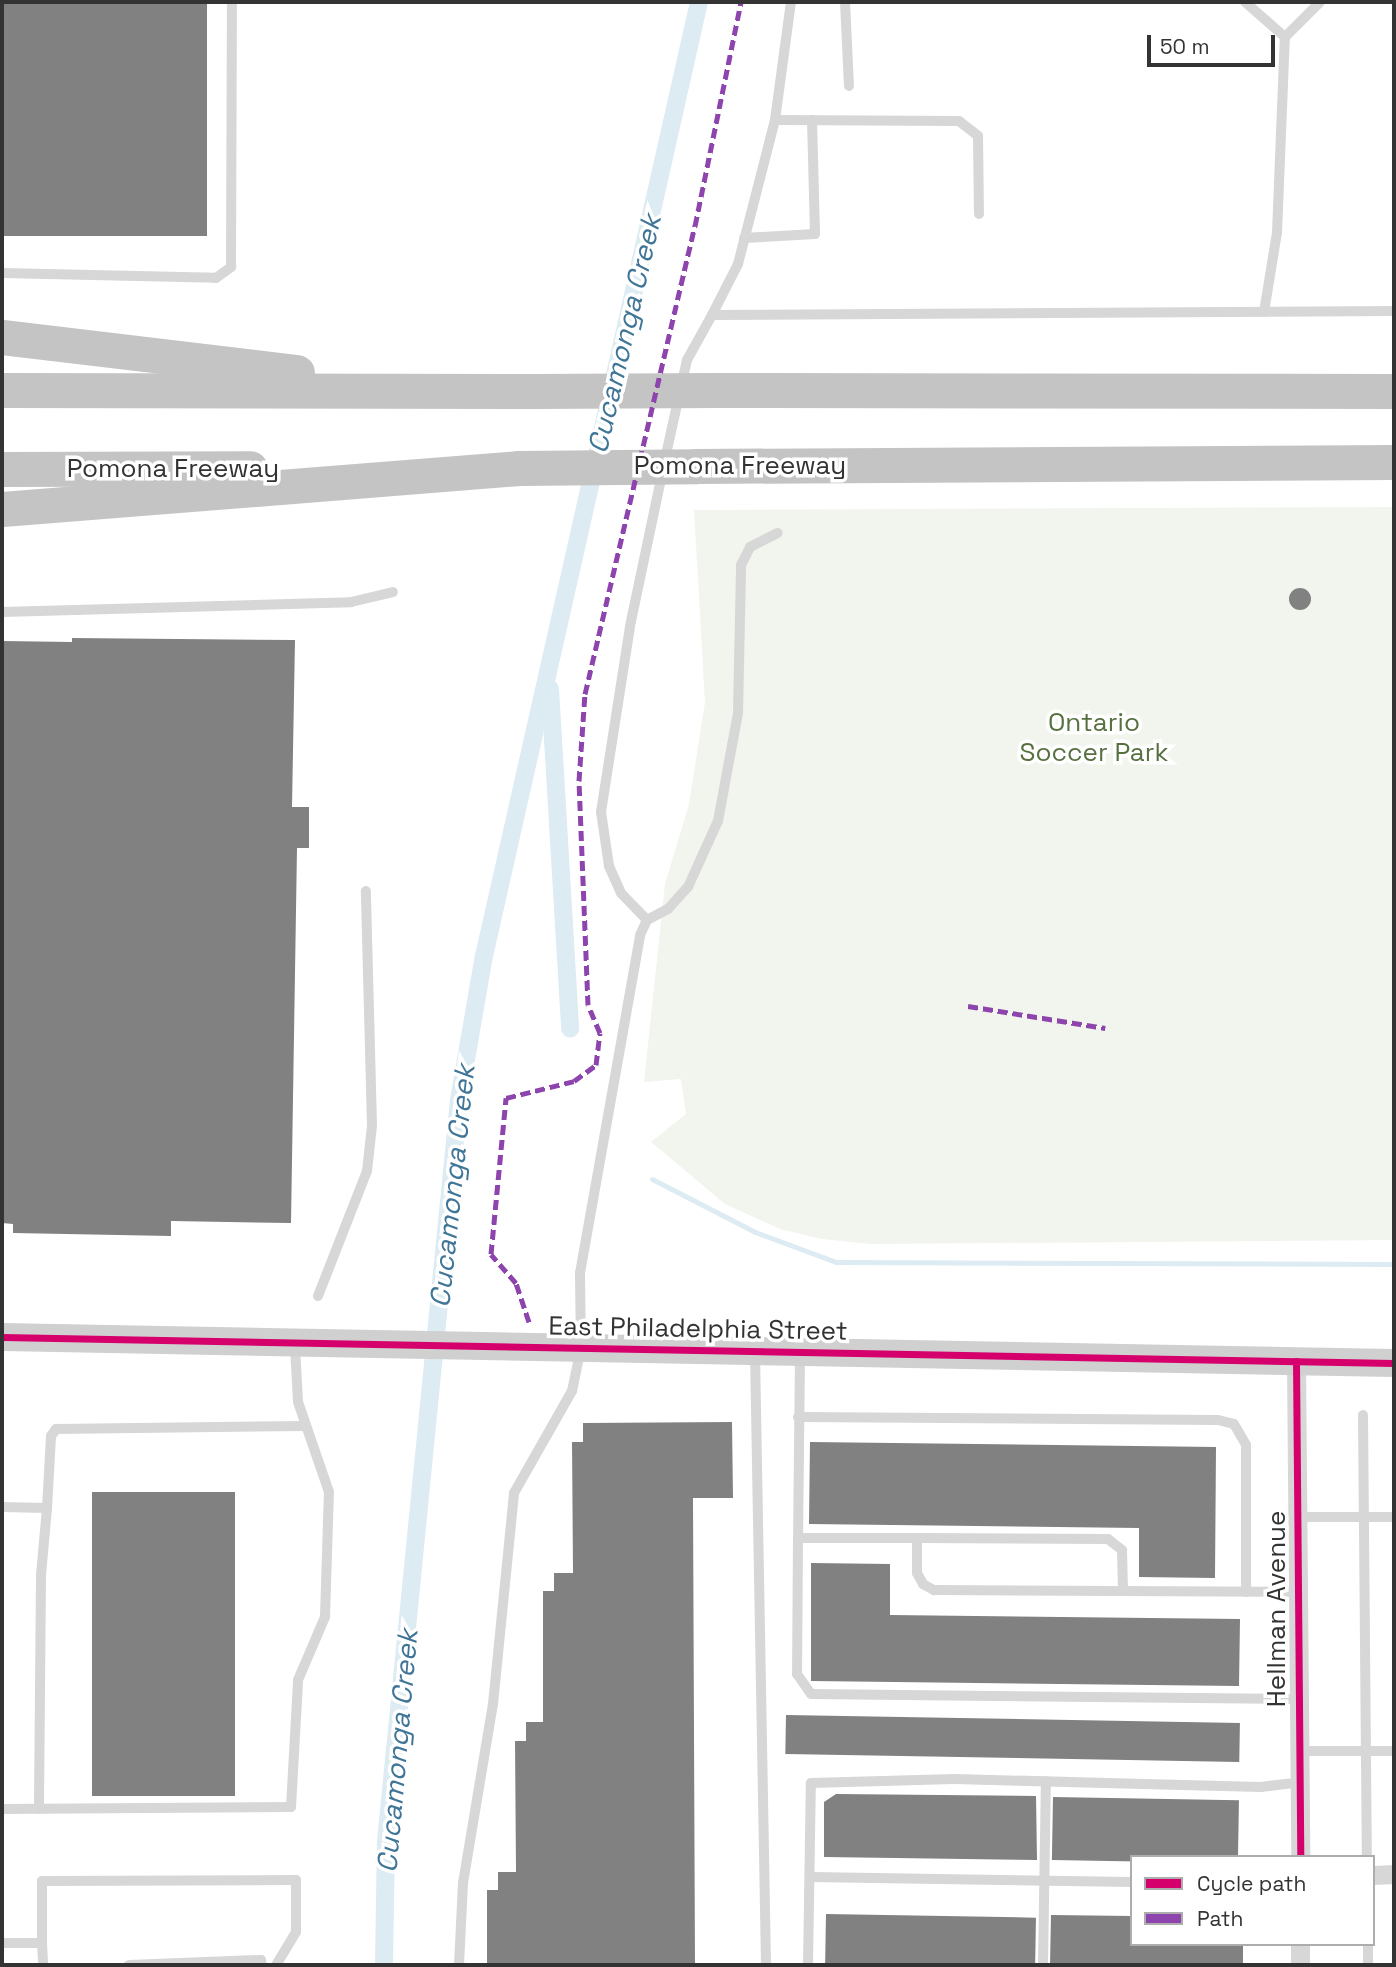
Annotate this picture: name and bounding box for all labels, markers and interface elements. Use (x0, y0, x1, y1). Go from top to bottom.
scale bar (1151, 21, 1279, 65)
text: 50 m (1160, 33, 1210, 60)
water label: Cucamonga Creek (580, 211, 668, 457)
street label: Pomona Freeway (634, 450, 846, 482)
street label: Pomona Freeway (67, 453, 279, 485)
park label: Ontario Soccer Park (1019, 707, 1169, 768)
water label: Cucamonga Creek (423, 1063, 481, 1309)
street label: East Philadelphia Street (548, 1311, 848, 1347)
street label: Hellman Avenue (1261, 1511, 1293, 1707)
water label: Cucamonga Creek (370, 1628, 424, 1874)
legend (1130, 1855, 1375, 1946)
text: Cycle path (1197, 1870, 1306, 1897)
text: Path (1197, 1905, 1243, 1932)

